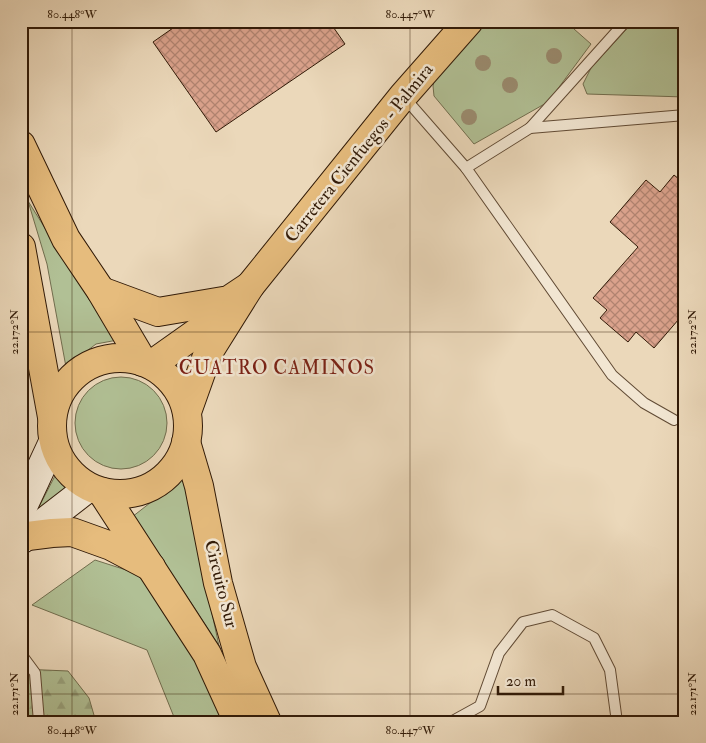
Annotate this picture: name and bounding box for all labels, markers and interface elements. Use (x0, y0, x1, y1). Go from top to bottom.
text: 80.448°W (47, 7, 97, 22)
text: 80.447°W (386, 7, 435, 22)
street label: Carretera Cienfuegos - Palmira (280, 58, 439, 247)
text: 22.172°N (7, 309, 22, 355)
text: 22.172°N (685, 309, 700, 355)
district label: CUATRO CAMINOS (179, 356, 375, 380)
street label: Circuito Sur (199, 538, 243, 631)
scale bar (498, 663, 564, 695)
text: 22.171°N (7, 672, 22, 716)
text: 20 m (506, 672, 536, 691)
text: 22.171°N (685, 672, 700, 716)
text: 80.448°W (47, 723, 97, 738)
text: 80.447°W (386, 723, 435, 738)

